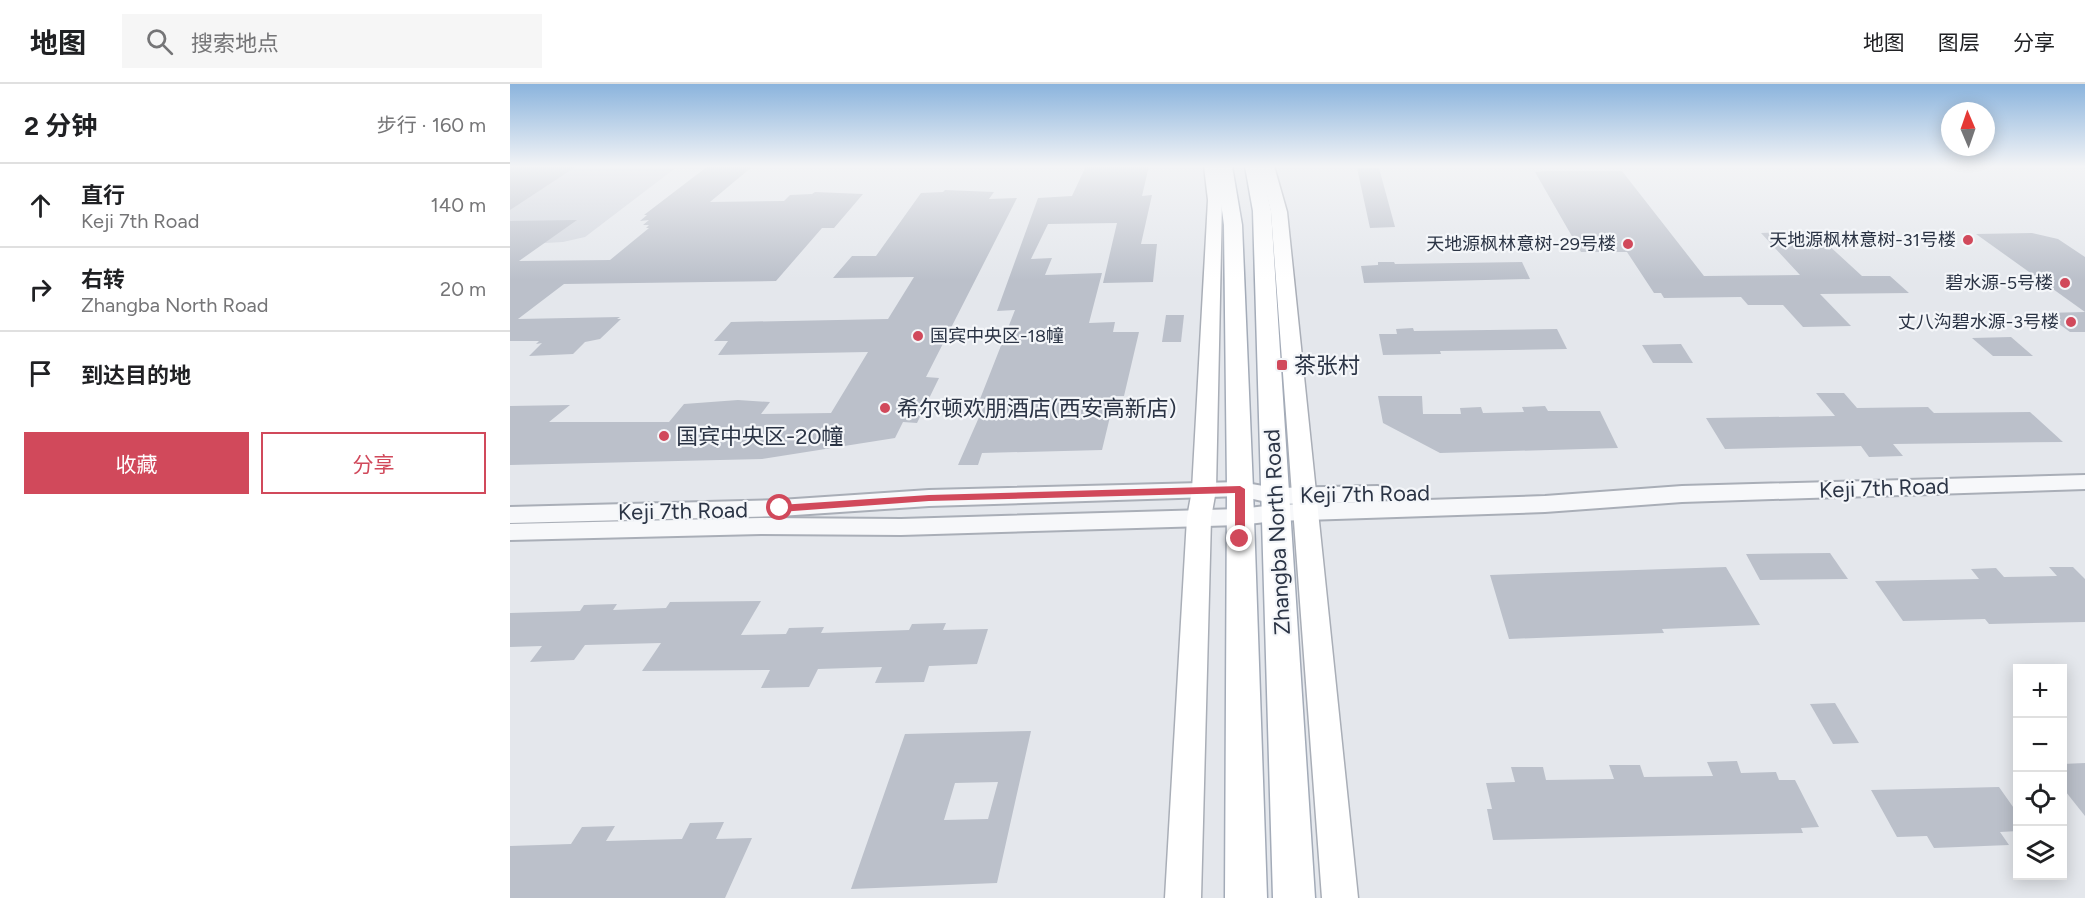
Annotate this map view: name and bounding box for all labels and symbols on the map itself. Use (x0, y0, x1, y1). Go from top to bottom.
north arrow (1941, 102, 1995, 156)
place label: 天地源枫林意树-31号楼 (1769, 229, 1956, 251)
place label: 天地源枫林意树-29号楼 (1426, 233, 1616, 255)
marker: 天地源枫林意树-31号楼 (1961, 233, 1975, 247)
marker: 天地源枫林意树-29号楼 (1621, 237, 1635, 251)
place label: 碧水源-5号楼 (1945, 272, 2053, 294)
marker: 碧水源-5号楼 (2058, 276, 2072, 290)
place label: 丈八沟碧水源-3号楼 (1898, 311, 2059, 333)
marker: 丈八沟碧水源-3号楼 (2064, 315, 2078, 329)
place label: 国宾中央区-18幢 (930, 325, 1064, 347)
marker: 国宾中央区-18幢 (911, 329, 925, 343)
place label: 茶张村 (1294, 352, 1360, 379)
marker: 茶张村 (1275, 358, 1289, 372)
place label: 希尔顿欢朋酒店(西安高新店) (897, 395, 1177, 422)
marker: 希尔顿欢朋酒店(西安高新店) (878, 401, 892, 415)
place label: 国宾中央区-20幢 (676, 423, 844, 450)
street label: Zhangba North Road (1258, 428, 1296, 636)
marker: 国宾中央区-20幢 (657, 429, 671, 443)
street label: Keji 7th Road (1818, 472, 1950, 504)
street label: Keji 7th Road (1300, 479, 1430, 509)
route start (766, 494, 792, 520)
street label: Keji 7th Road (618, 496, 748, 526)
route end (1226, 525, 1252, 551)

